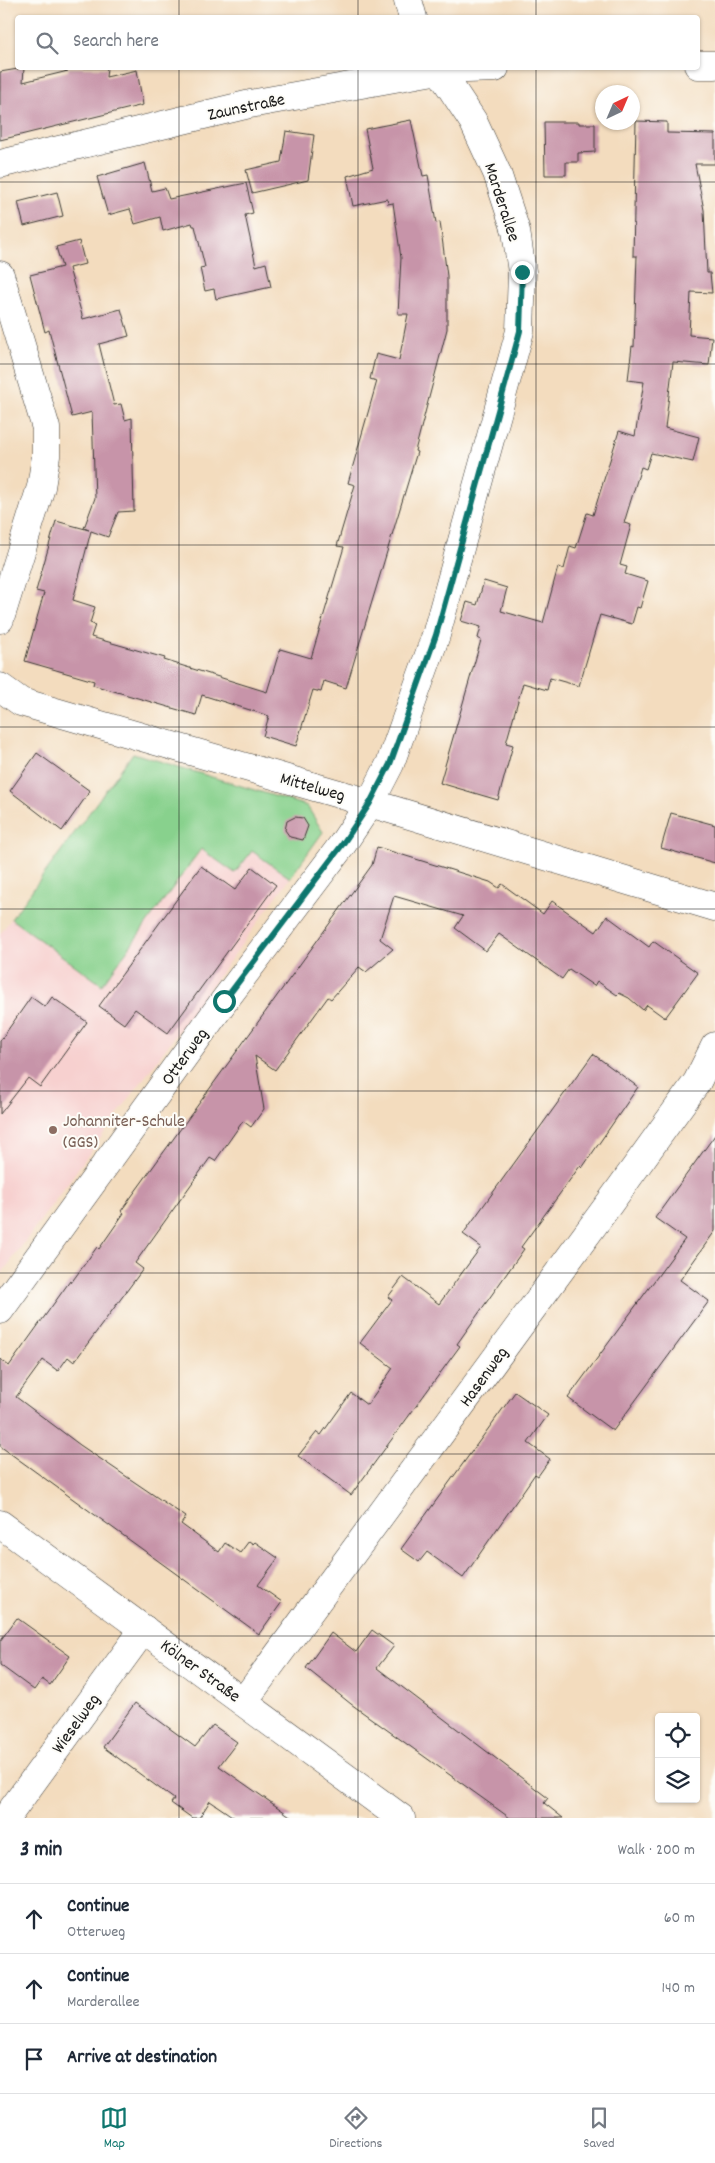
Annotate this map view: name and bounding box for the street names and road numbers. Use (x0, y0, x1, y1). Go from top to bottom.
street label: Zaunstraße (206, 88, 287, 129)
street label: Marderallee (476, 160, 525, 245)
street label: Mittelweg (277, 767, 348, 810)
street label: Otterweg (157, 1023, 215, 1091)
street label: Hasenweg (455, 1342, 515, 1413)
street label: Kölner Straße (154, 1634, 245, 1710)
street label: Wieselweg (47, 1689, 107, 1760)

